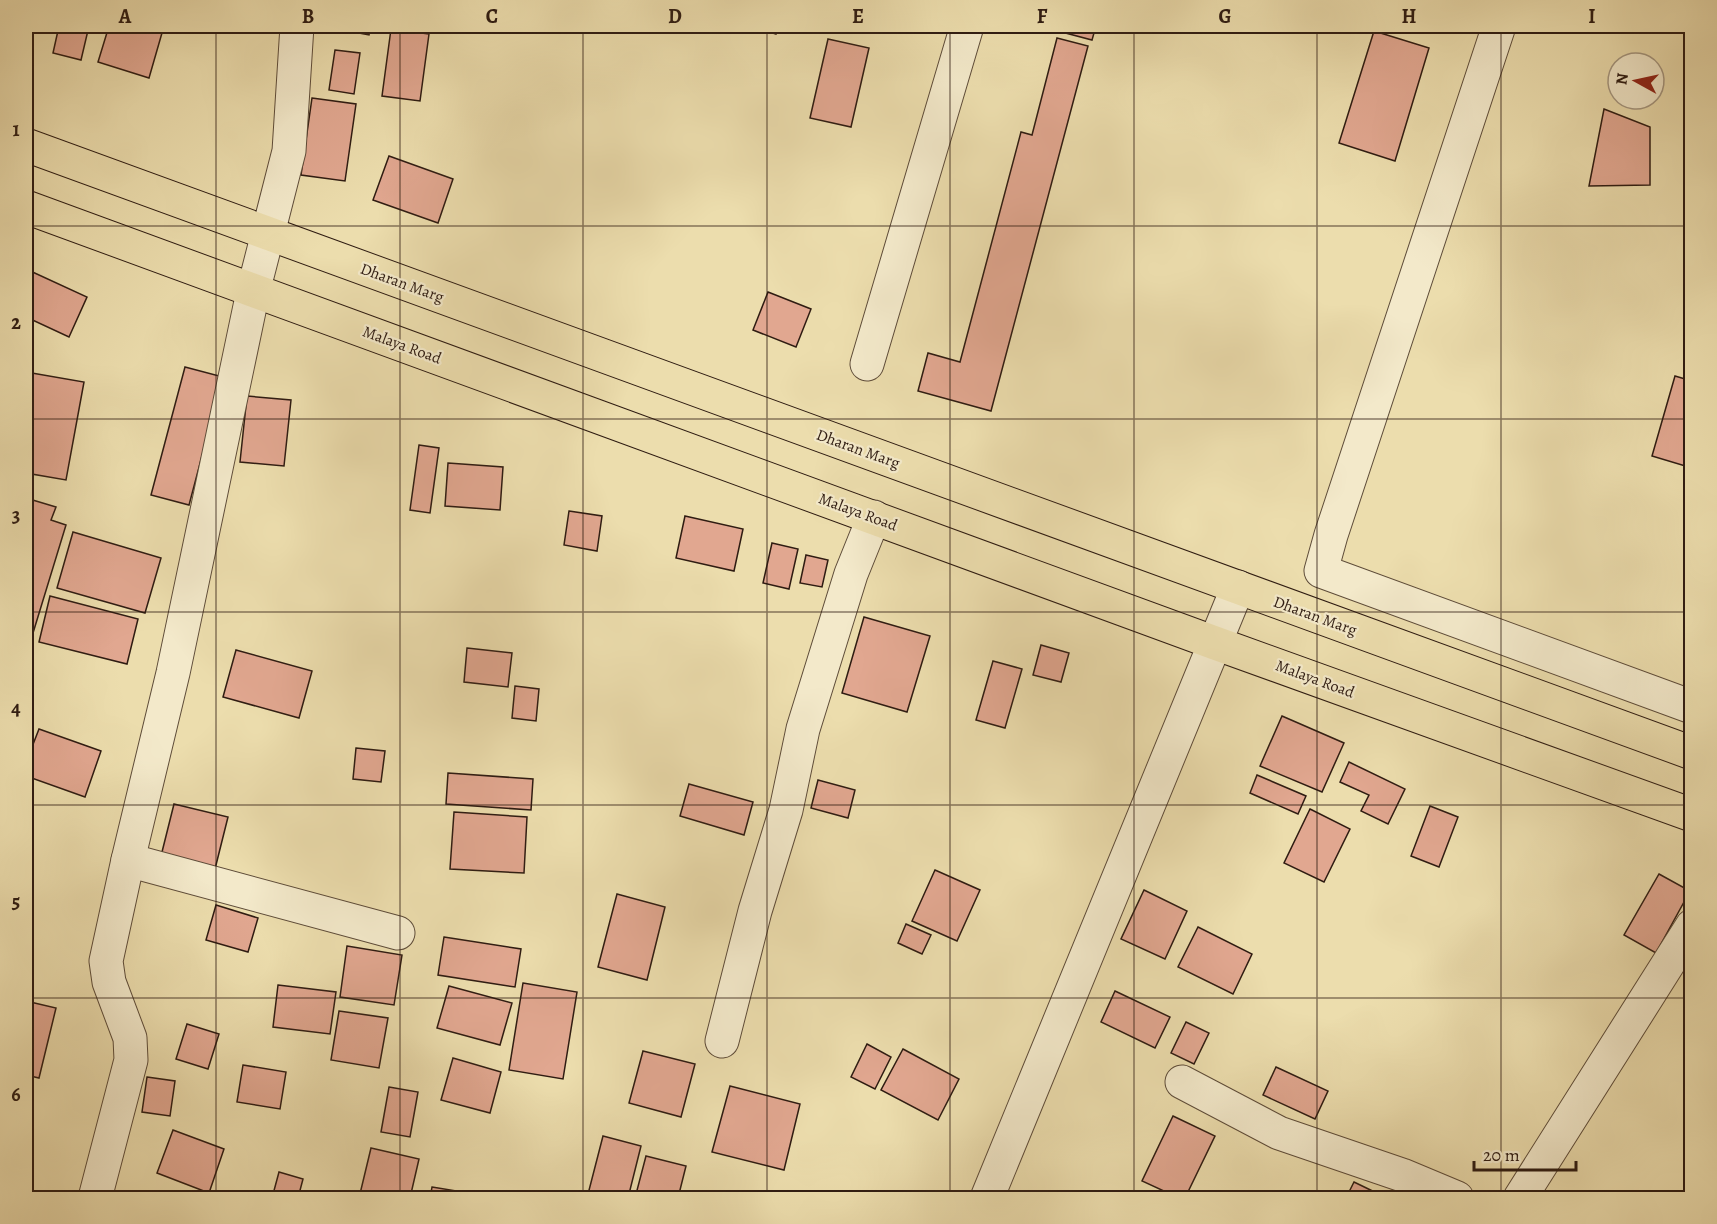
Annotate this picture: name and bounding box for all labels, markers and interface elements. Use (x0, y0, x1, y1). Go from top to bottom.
text: A (118, 3, 132, 30)
text: B (302, 3, 314, 30)
text: C (486, 3, 498, 30)
text: D (668, 3, 682, 30)
text: E (852, 3, 864, 30)
text: F (1037, 3, 1048, 30)
text: G (1218, 3, 1232, 30)
text: H (1402, 3, 1417, 30)
text: I (1588, 3, 1596, 30)
north arrow (1606, 51, 1666, 111)
text: N (1610, 71, 1634, 86)
text: 1 (12, 116, 20, 143)
street label: Dharan Marg (357, 258, 447, 308)
text: 2 (11, 309, 21, 336)
street label: Malaya Road (359, 321, 445, 370)
street label: Dharan Marg (813, 424, 903, 474)
street label: Malaya Road (815, 488, 901, 537)
text: 3 (12, 502, 20, 529)
street label: Dharan Marg (1270, 591, 1360, 641)
street label: Malaya Road (1272, 655, 1358, 704)
text: 4 (11, 695, 21, 722)
text: 5 (12, 888, 20, 915)
text: 6 (11, 1081, 21, 1108)
scale bar (1474, 1134, 1576, 1172)
text: 20 m (1483, 1143, 1520, 1167)

